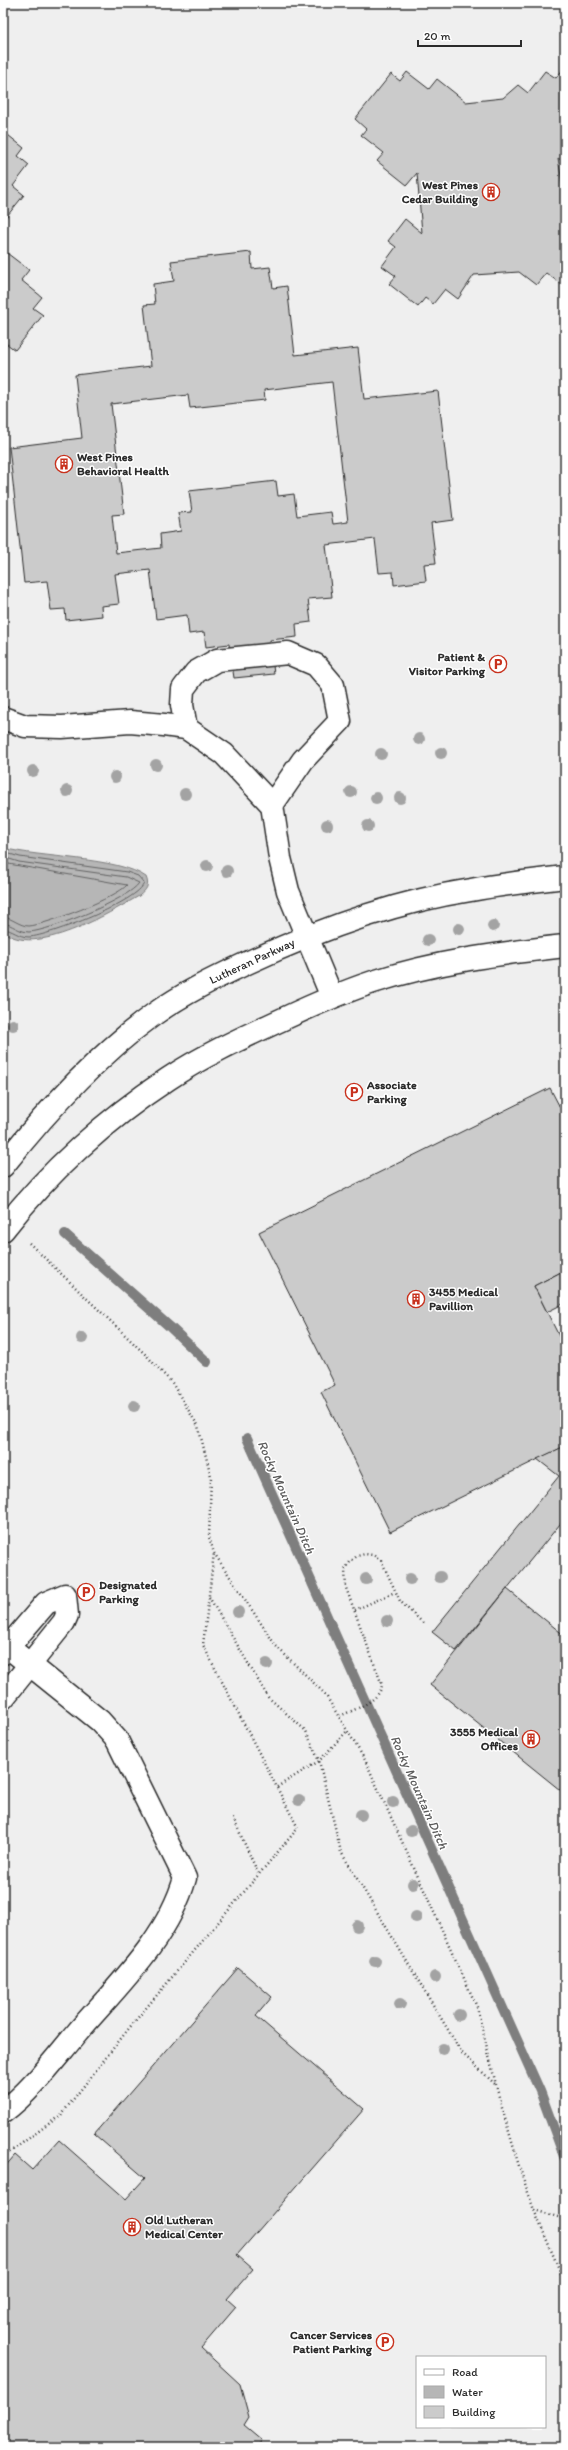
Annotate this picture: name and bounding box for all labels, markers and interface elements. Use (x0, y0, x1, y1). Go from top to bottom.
scale bar (418, 22, 521, 48)
text: 20 m (424, 29, 451, 43)
place label: West Pines Cedar Building (402, 178, 479, 207)
building icon: West Pines Cedar Building (481, 182, 501, 202)
place label: West Pines Behavioral Health (77, 450, 170, 478)
building icon: West Pines Behavioral Health (54, 454, 74, 474)
place label: Patient & Visitor Parking (409, 650, 486, 679)
parking icon: Patient & Visitor Parking (488, 654, 508, 674)
street label: Lutheran Parkway (207, 935, 297, 987)
place label: Associate Parking (366, 1078, 417, 1107)
parking icon: Associate Parking (344, 1082, 364, 1102)
place label: 3455 Medical Pavillion (429, 1285, 499, 1313)
building icon: 3455 Medical Pavillion (406, 1289, 426, 1309)
water label: Rocky Mountain Ditch (255, 1438, 318, 1556)
place label: Designated Parking (99, 1578, 157, 1607)
parking icon: Designated Parking (76, 1582, 96, 1602)
place label: 3555 Medical Offices (450, 1725, 519, 1753)
building icon: 3555 Medical Offices (521, 1729, 541, 1749)
water label: Rocky Mountain Ditch (388, 1733, 451, 1851)
place label: Old Lutheran Medical Center (145, 2213, 223, 2241)
building icon: Old Lutheran Medical Center (122, 2217, 142, 2237)
place label: Cancer Services Patient Parking (290, 2328, 373, 2357)
parking icon: Cancer Services Patient Parking (375, 2332, 395, 2352)
legend (416, 2356, 546, 2428)
text: Road (452, 2365, 478, 2379)
text: Water (452, 2385, 483, 2399)
text: Building (452, 2405, 496, 2419)

